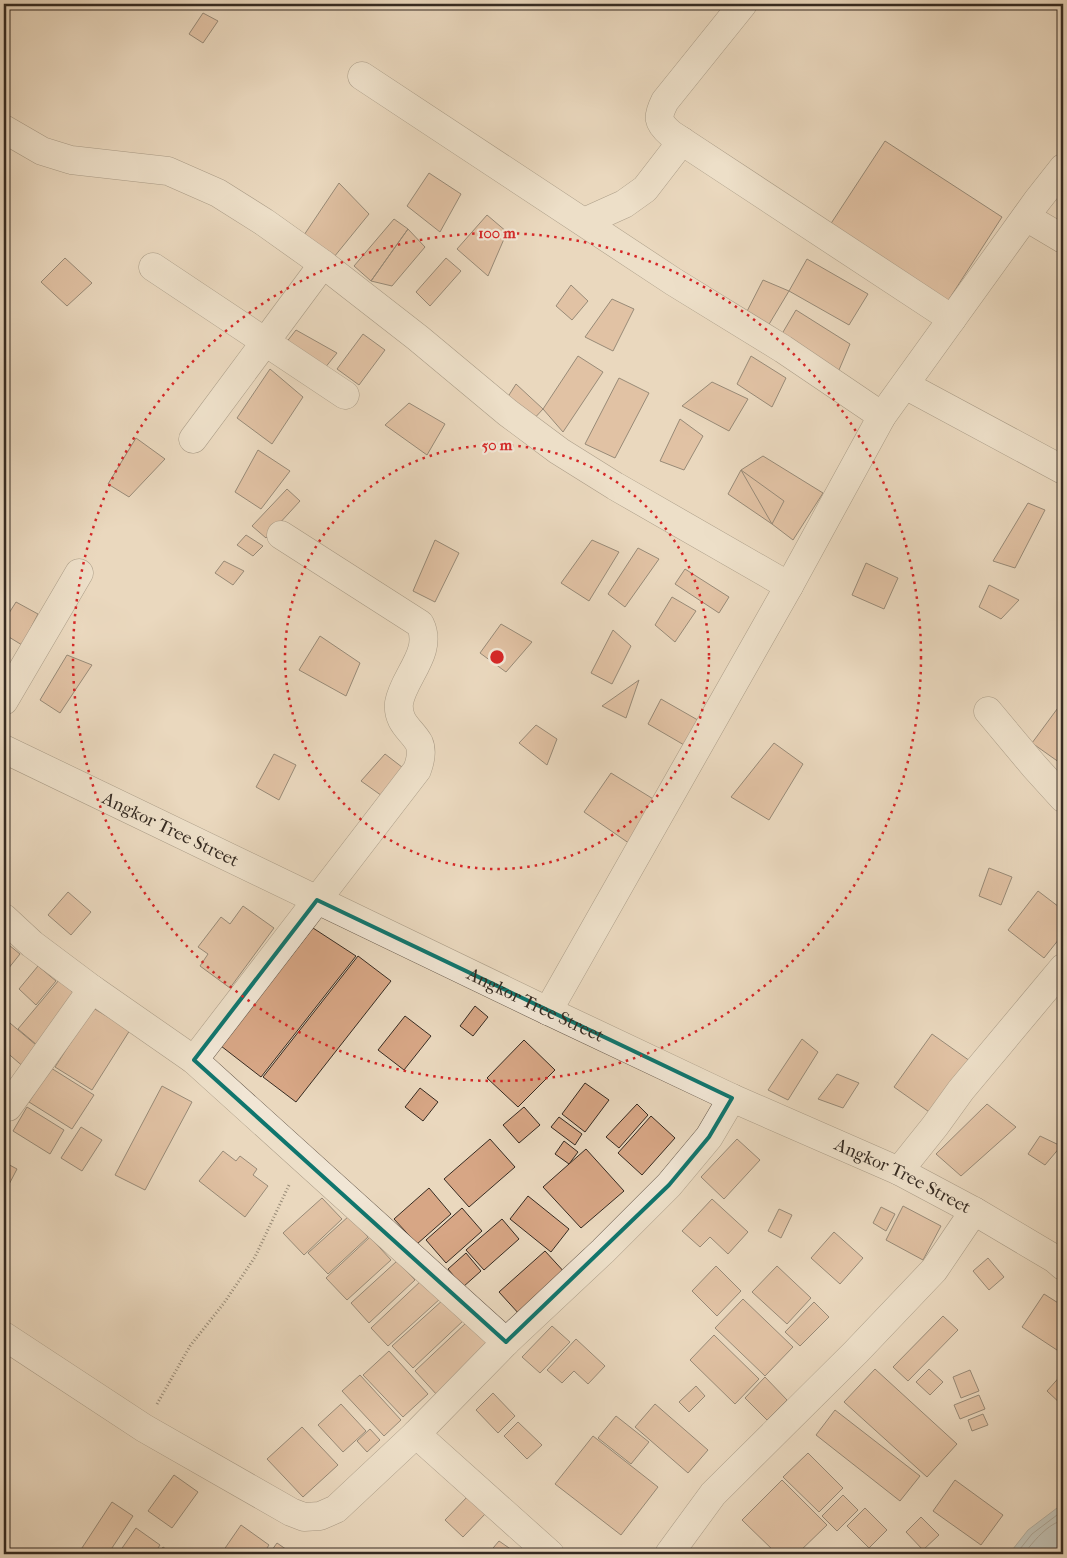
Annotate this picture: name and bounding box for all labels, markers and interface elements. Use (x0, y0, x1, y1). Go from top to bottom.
text: 100 m (478, 224, 516, 242)
text: 50 m (482, 436, 513, 454)
centre of rings (488, 648, 506, 666)
street label: Angkor Tree Street (98, 788, 243, 872)
street label: Angkor Tree Street (463, 963, 608, 1047)
street label: Angkor Tree Street (830, 1134, 975, 1219)

